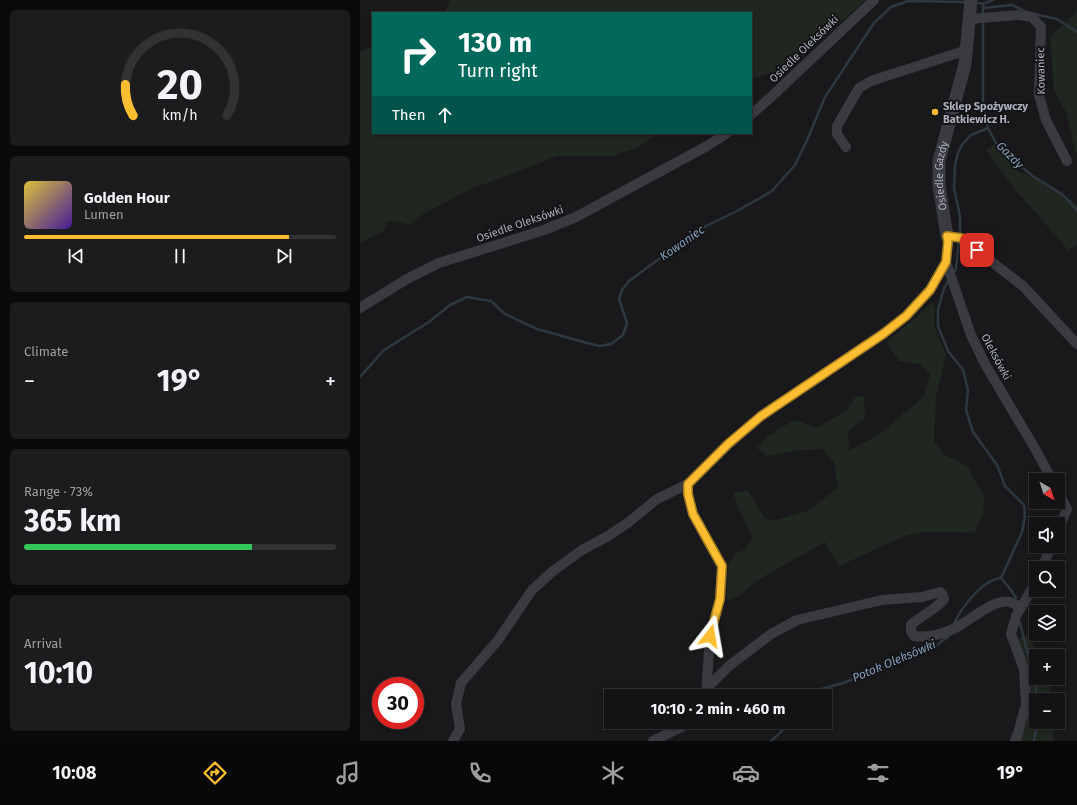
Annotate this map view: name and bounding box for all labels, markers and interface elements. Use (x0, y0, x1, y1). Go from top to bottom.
street label: Osiedle Oleksówki (767, 13, 841, 85)
text: 130 m (458, 26, 532, 59)
icon: right (392, 28, 444, 80)
street label: Kowaniec (1034, 47, 1048, 95)
text: 20 (157, 60, 203, 110)
text: Turn right (458, 60, 538, 82)
place label: Sklep Spożywczy Batkiewicz H. (943, 100, 1028, 126)
icon: ahead (434, 104, 456, 126)
text: Then (392, 106, 426, 124)
text: km/h (162, 107, 198, 124)
marker: Sklep Spożywczy Batkiewicz H. (930, 107, 940, 117)
street label: Osiedle Gazdy (932, 139, 951, 211)
water label: Gazdy (994, 139, 1027, 172)
text: Golden Hour (84, 189, 170, 207)
street label: Osiedle Oleksówki (475, 203, 565, 245)
text: Lumen (84, 207, 124, 222)
water label: Kowaniec (657, 222, 707, 263)
pin (960, 233, 994, 267)
icon: arrive (966, 239, 988, 261)
icon: previous (65, 245, 87, 267)
icon: pause (169, 245, 191, 267)
icon: next (273, 245, 295, 267)
street label: Oleksówki (978, 332, 1014, 382)
text: Climate (24, 344, 68, 359)
text: 19° (157, 363, 203, 399)
text: − (24, 368, 35, 395)
text: + (325, 368, 336, 395)
north arrow (1029, 473, 1065, 509)
map controls (1029, 473, 1065, 729)
text: Range · 73% (24, 484, 93, 499)
text: 365 km (24, 503, 121, 539)
button: sound (1029, 517, 1065, 553)
button: search (1029, 561, 1065, 597)
button: layers (1029, 605, 1065, 641)
position arrow (689, 615, 731, 657)
text: Arrival (24, 636, 62, 651)
water label: Potok Oleksówki (850, 637, 938, 685)
button: + (1029, 649, 1065, 685)
text: 10:10 (24, 655, 93, 691)
speed limit sign: 30 (372, 677, 424, 729)
button: − (1029, 693, 1065, 729)
text: 10:10 · 2 min · 460 m (651, 700, 785, 718)
icon: directions (201, 759, 229, 787)
icon: music (334, 759, 362, 787)
icon: phone (466, 759, 494, 787)
icon: climate (599, 759, 627, 787)
icon: car (732, 759, 760, 787)
icon: filters (864, 759, 892, 787)
text: 10:08 (52, 762, 97, 784)
text: 19° (997, 762, 1025, 784)

